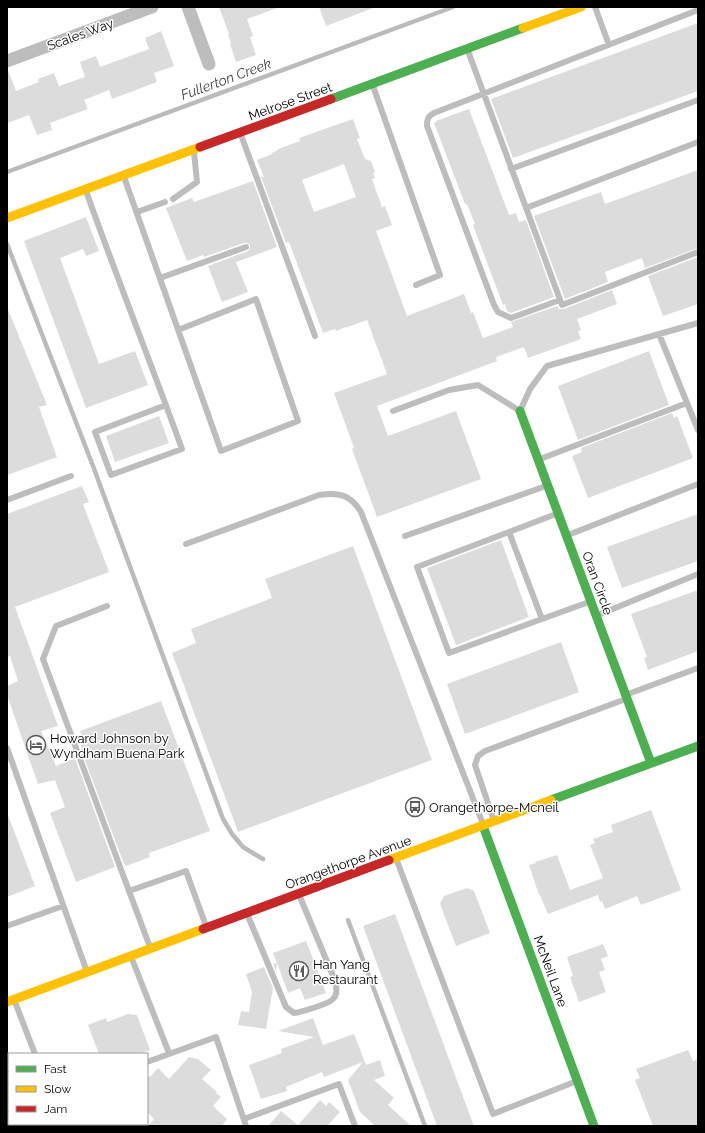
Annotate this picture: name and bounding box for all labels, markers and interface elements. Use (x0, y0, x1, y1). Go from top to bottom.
street label: Scales Way (45, 16, 115, 53)
water label: Fullerton Creek (179, 55, 274, 103)
street label: Melrose Street (246, 79, 335, 124)
street label: Oran Circle (579, 549, 616, 617)
place label: Howard Johnson by Wyndham Buena Park (50, 731, 185, 761)
hotel icon: Howard Johnson by Wyndham Buena Park (25, 734, 47, 756)
bus stop icon: Orangethorpe-Mcneil (404, 796, 426, 818)
place label: Orangethorpe-Mcneil (429, 800, 559, 815)
street label: Orangethorpe Avenue (283, 833, 414, 892)
street label: McNeil Lane (531, 933, 571, 1009)
place label: Han Yang Restaurant (313, 957, 378, 987)
restaurant icon: Han Yang Restaurant (288, 960, 310, 982)
legend (8, 1053, 148, 1125)
text: Fast (44, 1062, 67, 1076)
text: Slow (44, 1082, 71, 1096)
text: Jam (44, 1102, 67, 1116)

